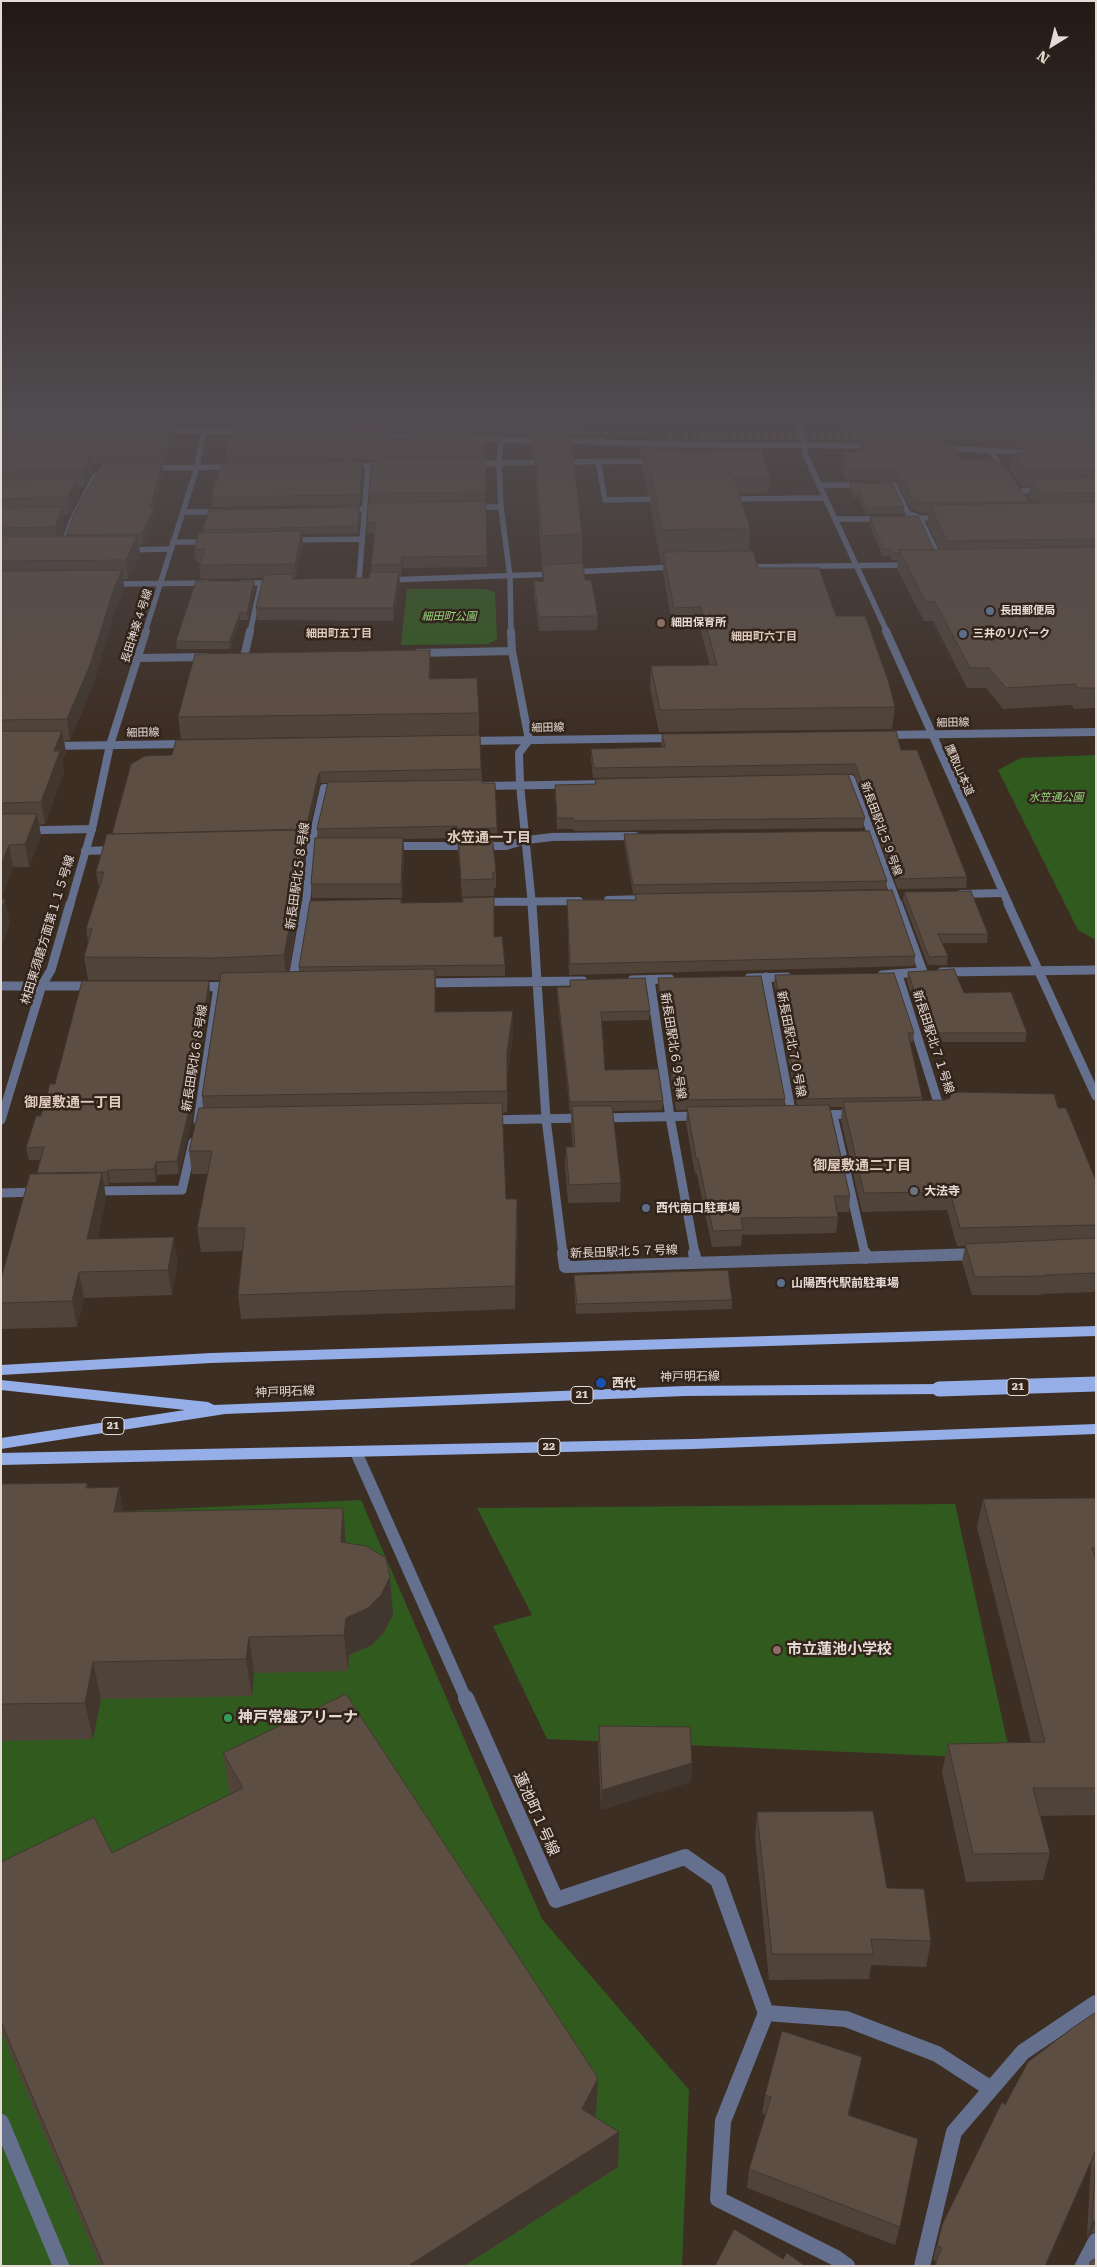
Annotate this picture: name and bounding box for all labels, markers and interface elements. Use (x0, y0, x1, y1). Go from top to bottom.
north arrow (1027, 20, 1077, 70)
text: N (1034, 47, 1052, 67)
street label: 長田神楽４号線 (119, 587, 155, 665)
place label: 長田郵便局 (1000, 604, 1055, 618)
marker: 長田郵便局 (984, 605, 996, 617)
park label: 細田町公園 (422, 610, 476, 624)
place label: 細田保育所 (671, 616, 726, 630)
marker: 細田保育所 (655, 617, 667, 629)
district label: 細田町五丁目 (306, 627, 372, 641)
place label: 三井のリパーク (973, 627, 1050, 641)
marker: 三井のリパーク (957, 628, 969, 640)
district label: 細田町六丁目 (731, 630, 797, 644)
street label: 細田線 (936, 716, 970, 730)
street label: 細田線 (531, 721, 565, 735)
street label: 細田線 (126, 726, 160, 740)
street label: 鷹取山本道 (942, 742, 976, 798)
street label: 新長田駅北５９号線 (858, 780, 904, 878)
park label: 水笠通公園 (1029, 791, 1083, 805)
street label: 新長田駅北５８号線 (283, 822, 313, 930)
district label: 水笠通一丁目 (447, 830, 531, 846)
street label: 林田東須磨方面第１１５号線 (18, 853, 78, 1007)
street label: 新長田駅北７１号線 (909, 988, 957, 1096)
street label: 新長田駅北７０号線 (774, 990, 808, 1098)
street label: 新長田駅北６９号線 (657, 992, 689, 1100)
street label: 新長田駅北６８号線 (179, 1004, 211, 1112)
district label: 御屋敷通一丁目 (24, 1095, 122, 1111)
district label: 御屋敷通二丁目 (813, 1158, 911, 1174)
place label: 大法寺 (924, 1184, 960, 1198)
marker: 大法寺 (908, 1185, 920, 1197)
place label: 西代南口駐車場 (656, 1201, 740, 1215)
marker: 西代南口駐車場 (640, 1202, 652, 1214)
street label: 新長田駅北５７号線 (570, 1243, 678, 1261)
place label: 山陽西代駅前駐車場 (791, 1276, 899, 1290)
marker: 山陽西代駅前駐車場 (775, 1277, 787, 1289)
street label: 神戸明石線 (660, 1369, 720, 1385)
marker: 西代 (594, 1376, 608, 1390)
place label: 西代 (612, 1376, 636, 1390)
road number: 21 (1007, 1378, 1029, 1395)
street label: 神戸明石線 (255, 1384, 315, 1400)
road number: 21 (571, 1386, 593, 1404)
road number: 21 (102, 1418, 124, 1434)
road number: 22 (538, 1438, 560, 1455)
place label: 市立蓮池小学校 (787, 1641, 892, 1659)
marker: 市立蓮池小学校 (771, 1644, 783, 1656)
place label: 神戸常盤アリーナ (238, 1709, 358, 1727)
marker: 神戸常盤アリーナ (222, 1712, 234, 1724)
street label: 蓮池町１号線 (509, 1769, 563, 1859)

